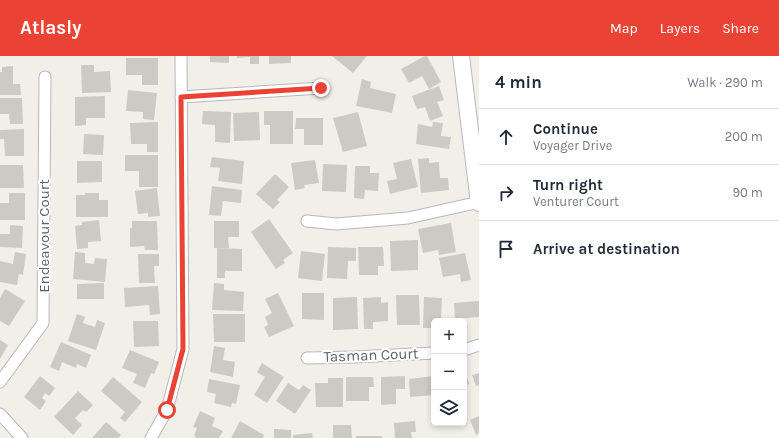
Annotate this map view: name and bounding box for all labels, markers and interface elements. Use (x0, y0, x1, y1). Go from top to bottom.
text: Atlasly (20, 17, 82, 39)
text: Map (610, 20, 638, 37)
text: Layers (660, 20, 700, 37)
text: Share (722, 20, 759, 37)
text: 4 min (495, 72, 542, 92)
text: Walk · 290 m (687, 75, 763, 90)
route end (312, 79, 330, 97)
text: Continue (533, 120, 598, 138)
icon: ahead (495, 126, 517, 148)
text: 200 m (725, 129, 763, 144)
text: Voyager Drive (533, 138, 612, 153)
text: Turn right (533, 176, 603, 194)
street label: Endeavour Court (35, 179, 53, 293)
icon: right (495, 182, 517, 204)
text: 90 m (732, 185, 763, 200)
text: Venturer Court (533, 194, 619, 209)
icon: arrive (495, 238, 517, 260)
text: Arrive at destination (533, 240, 680, 258)
map controls (431, 318, 467, 426)
button: + (431, 318, 467, 354)
street label: Tasman Court (323, 344, 419, 366)
button: − (431, 354, 467, 390)
button: layers (431, 390, 467, 426)
route start (158, 401, 176, 419)

